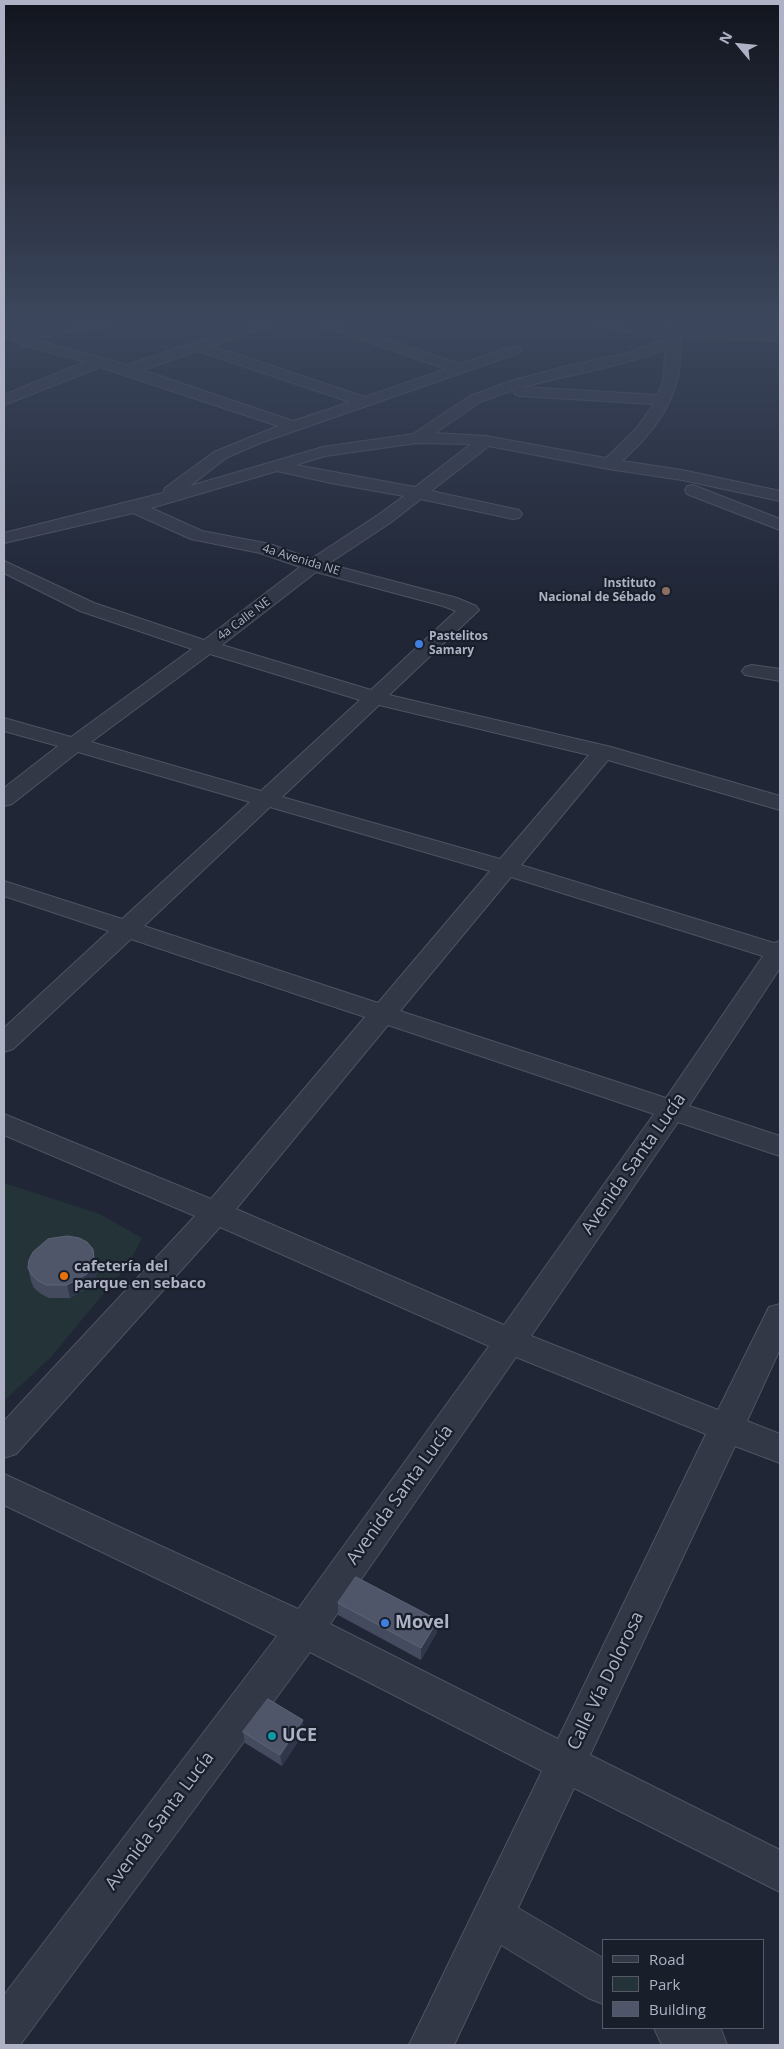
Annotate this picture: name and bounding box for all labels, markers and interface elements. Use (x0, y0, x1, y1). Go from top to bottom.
north arrow (714, 20, 764, 70)
text: N (714, 28, 736, 47)
street label: 4a Avenida NE (261, 541, 341, 579)
place label: Instituto Nacional de Sébado (538, 577, 656, 605)
marker: Instituto Nacional de Sébado (660, 585, 672, 597)
street label: 4a Calle NE (215, 594, 273, 644)
place label: Pastelitos Samary (429, 630, 488, 658)
marker: Pastelitos Samary (413, 638, 425, 650)
street label: Avenida Santa Lucía (577, 1089, 691, 1239)
place label: cafetería del parque en sebaco (74, 1258, 206, 1293)
marker: cafetería del parque en sebaco (58, 1270, 70, 1282)
street label: Avenida Santa Lucía (342, 1421, 458, 1569)
street label: Calle Vía Dolorosa (563, 1608, 649, 1754)
place label: Movel (395, 1612, 449, 1634)
marker: Movel (379, 1617, 391, 1629)
place label: UCE (282, 1725, 317, 1747)
marker: UCE (266, 1730, 278, 1742)
street label: Avenida Santa Lucía (101, 1748, 219, 1894)
legend (602, 1939, 764, 2029)
text: Road (649, 1949, 685, 1969)
text: Park (649, 1974, 680, 1994)
text: Building (649, 1999, 706, 2019)

